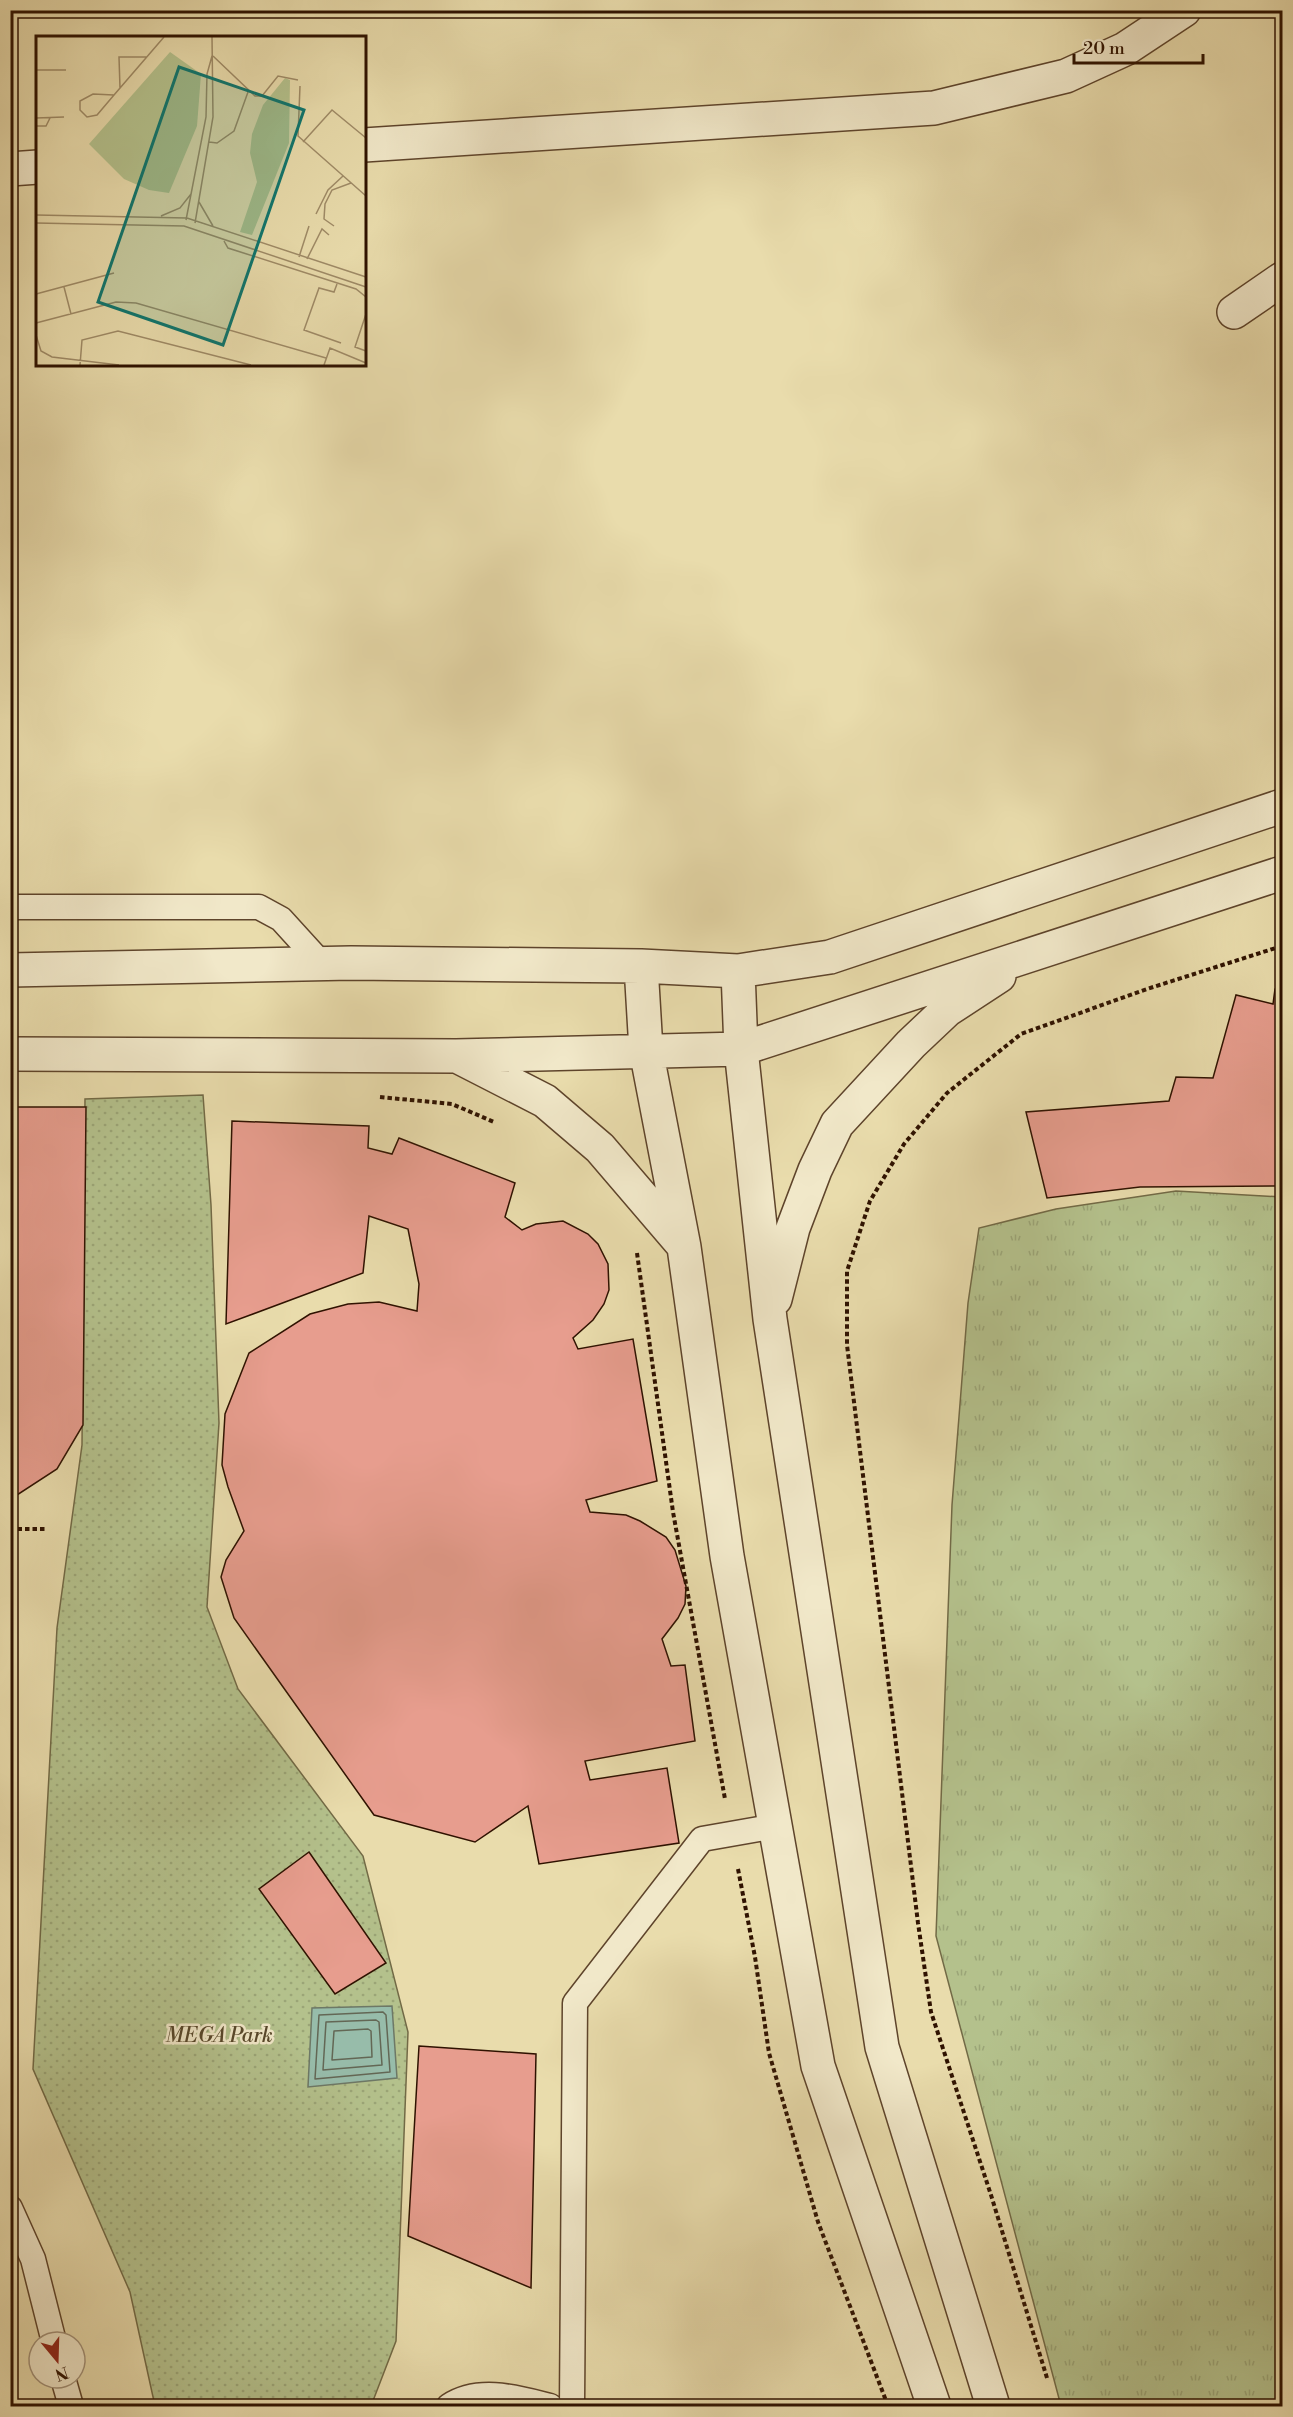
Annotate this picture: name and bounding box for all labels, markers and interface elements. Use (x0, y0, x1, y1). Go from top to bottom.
scale bar (1074, 27, 1203, 65)
inset map (36, 36, 366, 366)
text: 20 m (1083, 37, 1125, 60)
park label: MEGA Park (165, 2023, 273, 2049)
north arrow (27, 2330, 87, 2390)
text: N (52, 2362, 71, 2385)

